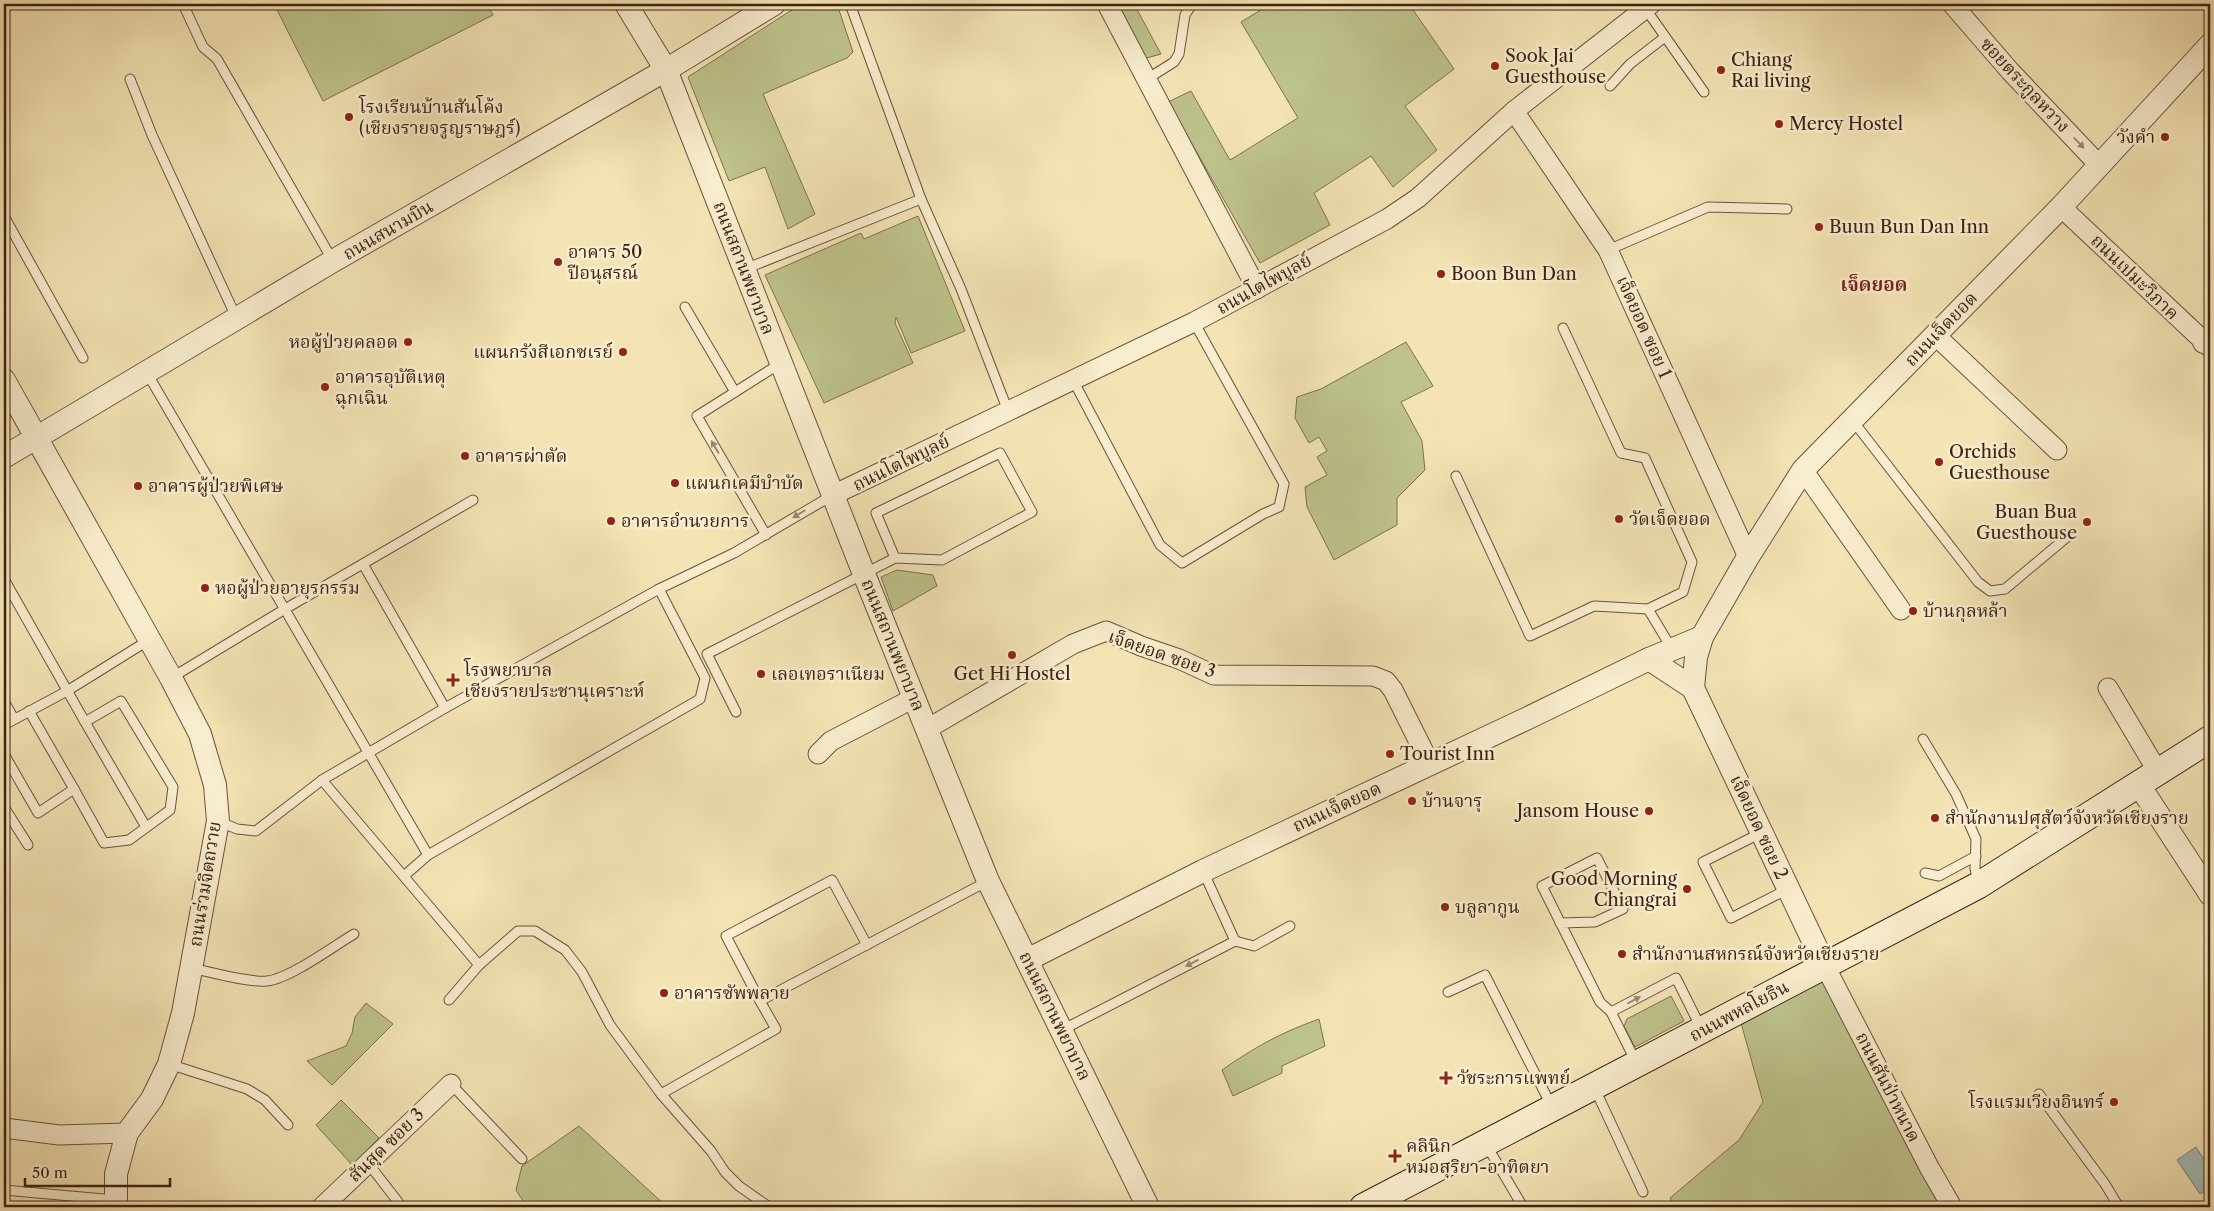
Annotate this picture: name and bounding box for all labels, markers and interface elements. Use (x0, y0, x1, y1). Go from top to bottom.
street label: ซอยตระกูลหวาง (1976, 33, 2074, 137)
place label: Sook Jai Guesthouse (1505, 45, 1606, 88)
place label: Chiang Rai living (1731, 49, 1811, 92)
marker: Sook Jai Guesthouse (1489, 60, 1501, 72)
marker: Chiang Rai living (1715, 64, 1727, 76)
place label: โรงเรียนบ้านสันโค้ง (เชียงรายจรูญราษฎร์) (358, 94, 521, 139)
marker: โรงเรียนบ้านสันโค้ง (เชียงรายจรูญราษฎร์) (343, 111, 355, 123)
place label: Mercy Hostel (1789, 113, 1903, 135)
marker: Mercy Hostel (1773, 118, 1785, 130)
place label: วังคำ (2116, 126, 2155, 148)
marker: วังคำ (2159, 131, 2171, 143)
one-way arrow (2073, 137, 2085, 149)
street label: ถนนสนามบิน (339, 195, 437, 265)
street label: ถนนสถานพยาบาล (708, 198, 780, 338)
place label: Buun Bun Dan Inn (1829, 216, 1989, 238)
marker: Buun Bun Dan Inn (1813, 221, 1825, 233)
street label: ถนนเปมะวิภาค (2086, 230, 2184, 324)
place label: อาคาร 50 ปีอนุสรณ์ (567, 241, 643, 285)
street label: ถนนโตไพบูลย์ (1212, 247, 1315, 319)
marker: อาคาร 50 ปีอนุสรณ์ (552, 256, 564, 268)
place label: Boon Bun Dan (1451, 263, 1577, 285)
marker: Boon Bun Dan (1435, 268, 1447, 280)
street label: เจ็ดยอด ซอย 1 (1612, 272, 1677, 382)
district label: เจ็ดยอด (1841, 273, 1907, 296)
street label: ถนนเจ็ดยอด (1900, 287, 1982, 371)
place label: หอผู้ป่วยคลอด (289, 331, 398, 353)
marker: หอผู้ป่วยคลอด (402, 336, 414, 348)
place label: แผนกรังสีเอกซเรย์ (473, 341, 613, 363)
marker: แผนกรังสีเอกซเรย์ (617, 346, 629, 358)
place label: อาคารอุบัติเหตุ ฉุกเฉิน (335, 366, 446, 410)
marker: อาคารอุบัติเหตุ ฉุกเฉิน (319, 381, 331, 393)
street label: ถนนโตไพบูลย์ (848, 428, 953, 496)
one-way arrow (711, 441, 720, 454)
place label: Orchids Guesthouse (1949, 441, 2050, 484)
place label: อาคารผ่าตัด (475, 445, 567, 467)
marker: อาคารผ่าตัด (459, 450, 471, 462)
marker: Orchids Guesthouse (1933, 456, 1945, 468)
place label: แผนกเคมีบำบัด (685, 472, 804, 494)
place label: อาคารผู้ป่วยพิเศษ (148, 475, 284, 497)
marker: แผนกเคมีบำบัด (669, 477, 681, 489)
marker: อาคารผู้ป่วยพิเศษ (132, 480, 144, 492)
place label: Buan Bua Guesthouse (1976, 501, 2077, 544)
place label: วัดเจ็ดยอด (1629, 508, 1710, 530)
place label: อาคารอำนวยการ (621, 510, 749, 532)
one-way arrow (793, 510, 806, 519)
marker: วัดเจ็ดยอด (1613, 513, 1625, 525)
marker: อาคารอำนวยการ (605, 515, 617, 527)
marker: Buan Bua Guesthouse (2081, 516, 2093, 528)
street label: ถนนสถานพยาบาล (856, 576, 930, 714)
place label: หอผู้ป่วยอายุรกรรม (215, 577, 360, 600)
marker: หอผู้ป่วยอายุรกรรม (199, 582, 211, 594)
place label: บ้านกุลหล้า (1923, 600, 2008, 623)
marker: บ้านกุลหล้า (1907, 605, 1919, 617)
street label: เจ็ดยอด ซอย 3 (1105, 625, 1219, 683)
marker: Get Hi Hostel (1006, 649, 1018, 661)
place label: โรงพยาบาล เชียงรายประชานุเคราะห์ (463, 657, 644, 703)
place label: เลอเทอราเนียม (771, 663, 885, 685)
place label: Get Hi Hostel (954, 663, 1070, 685)
marker: เลอเทอราเนียม (755, 668, 767, 680)
marker: โรงพยาบาล เชียงรายประชานุเคราะห์ (446, 673, 460, 687)
place label: Tourist Inn (1400, 743, 1495, 765)
marker: Tourist Inn (1384, 748, 1396, 760)
street label: เจ็ดยอด ซอย 2 (1725, 771, 1793, 883)
street label: ถนนเจ็ดยอด (1289, 777, 1385, 837)
place label: บ้านจารุ (1422, 790, 1482, 813)
marker: บ้านจารุ (1406, 795, 1418, 807)
place label: Jansom House (1514, 800, 1639, 822)
marker: Jansom House (1643, 805, 1655, 817)
place label: สำนักงานปศุสัตว์จังหวัดเชียงราย (1945, 807, 2189, 830)
marker: สำนักงานปศุสัตว์จังหวัดเชียงราย (1929, 812, 1941, 824)
street label: ถนนร่วมจิตถวาย (184, 820, 226, 948)
place label: Good Morning Chiangrai (1551, 868, 1678, 911)
marker: Good Morning Chiangrai (1681, 883, 1693, 895)
place label: บลูลากูน (1455, 896, 1520, 918)
marker: บลูลากูน (1439, 901, 1451, 913)
place label: สำนักงานสหกรณ์จังหวัดเชียงราย (1632, 943, 1880, 965)
street label: ถนนสถานพยาบาล (1014, 948, 1096, 1084)
marker: สำนักงานสหกรณ์จังหวัดเชียงราย (1616, 948, 1628, 960)
one-way arrow (1185, 959, 1199, 967)
street label: ถนนพหลโยธิน (1685, 974, 1793, 1046)
place label: อาคารซัพพลาย (674, 982, 790, 1004)
marker: อาคารซัพพลาย (658, 987, 670, 999)
one-way arrow (1627, 996, 1641, 1004)
street label: ถนนสันป่าหนาด (1851, 1028, 1925, 1146)
place label: วัชระการแพทย์ (1457, 1067, 1570, 1089)
marker: วัชระการแพทย์ (1439, 1071, 1453, 1085)
place label: โรงแรมเวียงอินทร์ (1968, 1089, 2105, 1113)
marker: โรงแรมเวียงอินทร์ (2108, 1096, 2120, 1108)
street label: สันสุด ซอย 3 (343, 1103, 429, 1187)
place label: คลินิก หมอสุริยา-อาทิตยา (1406, 1135, 1549, 1179)
marker: คลินิก หมอสุริยา-อาทิตยา (1388, 1149, 1402, 1163)
scale bar (25, 1156, 170, 1188)
text: 50 m (32, 1163, 68, 1182)

